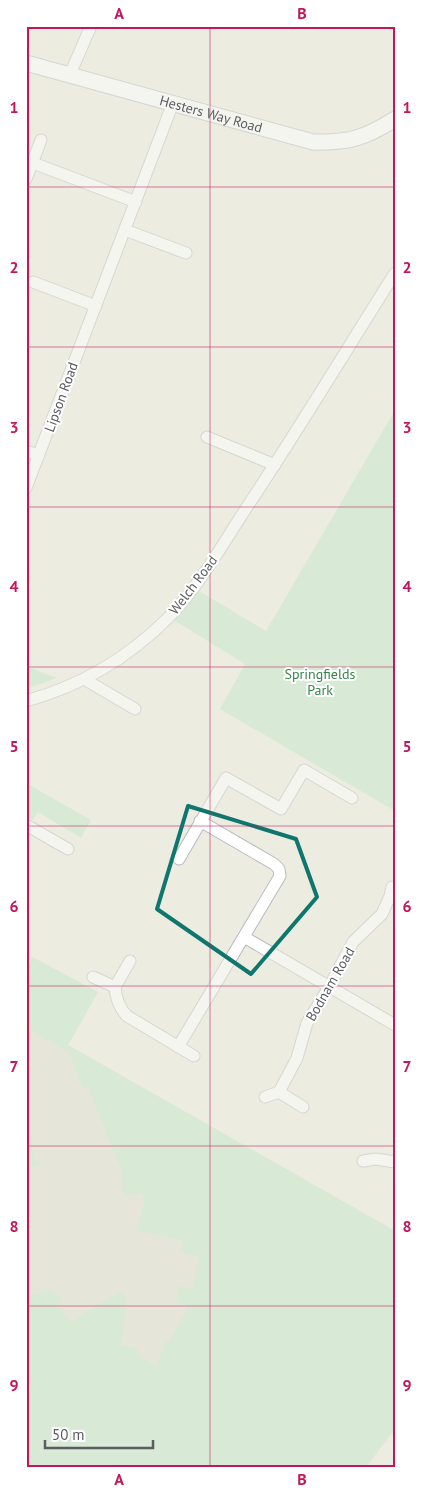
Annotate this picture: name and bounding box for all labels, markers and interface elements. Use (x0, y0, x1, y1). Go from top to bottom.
text: A (114, 3, 124, 23)
text: B (297, 3, 307, 23)
street label: Hesters Way Road (158, 91, 264, 137)
text: 1 (9, 97, 19, 117)
text: 1 (402, 97, 412, 117)
text: 2 (9, 257, 19, 277)
text: 2 (402, 257, 412, 277)
street label: Lipson Road (40, 360, 82, 434)
text: 3 (9, 417, 19, 437)
text: 3 (402, 417, 412, 437)
street label: Welch Road (165, 552, 221, 618)
text: 4 (9, 576, 19, 596)
text: 4 (402, 576, 412, 596)
park label: Springfields Park (285, 665, 356, 699)
text: 5 (9, 736, 19, 756)
text: 5 (402, 736, 412, 756)
text: 6 (9, 896, 19, 916)
text: 6 (402, 896, 412, 916)
street label: Bodnam Road (302, 944, 358, 1024)
text: 7 (9, 1056, 19, 1076)
text: 7 (402, 1056, 412, 1076)
text: 8 (9, 1216, 19, 1236)
text: 8 (402, 1216, 412, 1236)
text: 9 (9, 1375, 19, 1395)
text: 9 (402, 1375, 412, 1395)
scale bar (45, 1418, 152, 1450)
text: 50 m (52, 1425, 85, 1444)
text: A (114, 1469, 124, 1489)
text: B (297, 1469, 307, 1489)

